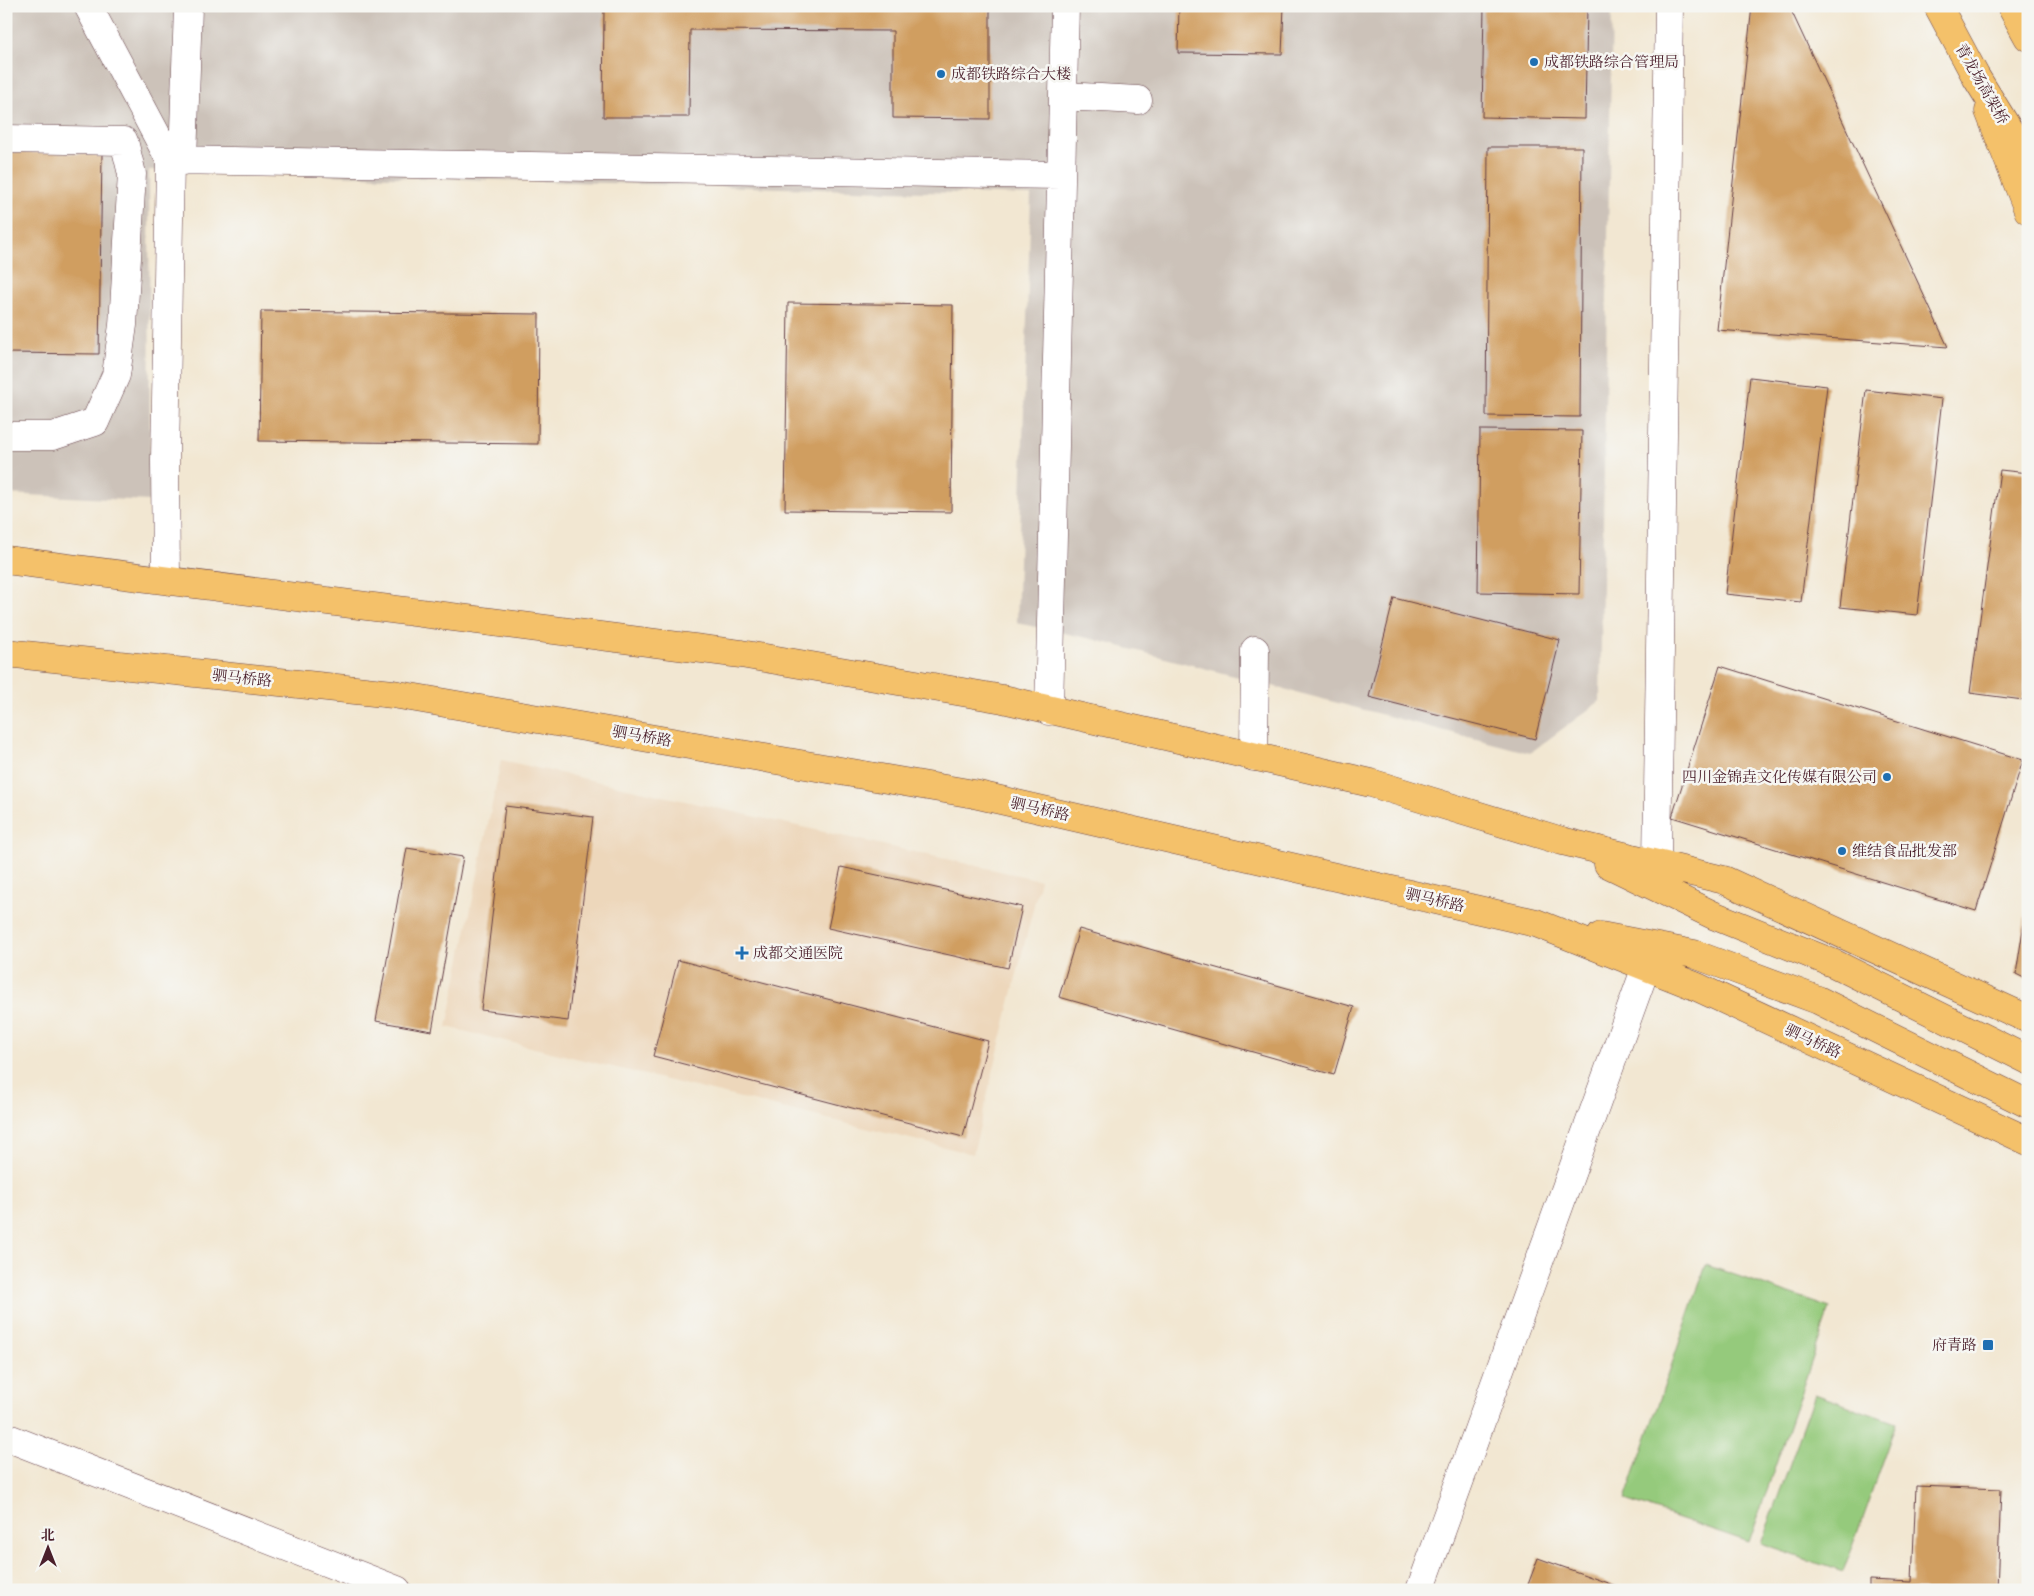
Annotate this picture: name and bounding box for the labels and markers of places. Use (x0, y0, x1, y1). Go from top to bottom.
place label: 成都铁路综合管理局 (1544, 51, 1679, 72)
marker: 成都铁路综合管理局 (1528, 56, 1540, 68)
place label: 成都铁路综合大楼 (951, 63, 1071, 84)
marker: 成都铁路综合大楼 (935, 68, 947, 80)
place label: 四川金锦垚文化传媒有限公司 (1682, 766, 1877, 787)
marker: 四川金锦垚文化传媒有限公司 (1881, 771, 1893, 783)
place label: 维结食品批发部 (1852, 840, 1957, 861)
marker: 维结食品批发部 (1836, 845, 1848, 857)
place label: 成都交通医院 (753, 942, 843, 963)
marker: 成都交通医院 (735, 946, 749, 960)
place label: 府青路 (1932, 1334, 1977, 1355)
marker: 府青路 (1981, 1338, 1995, 1352)

